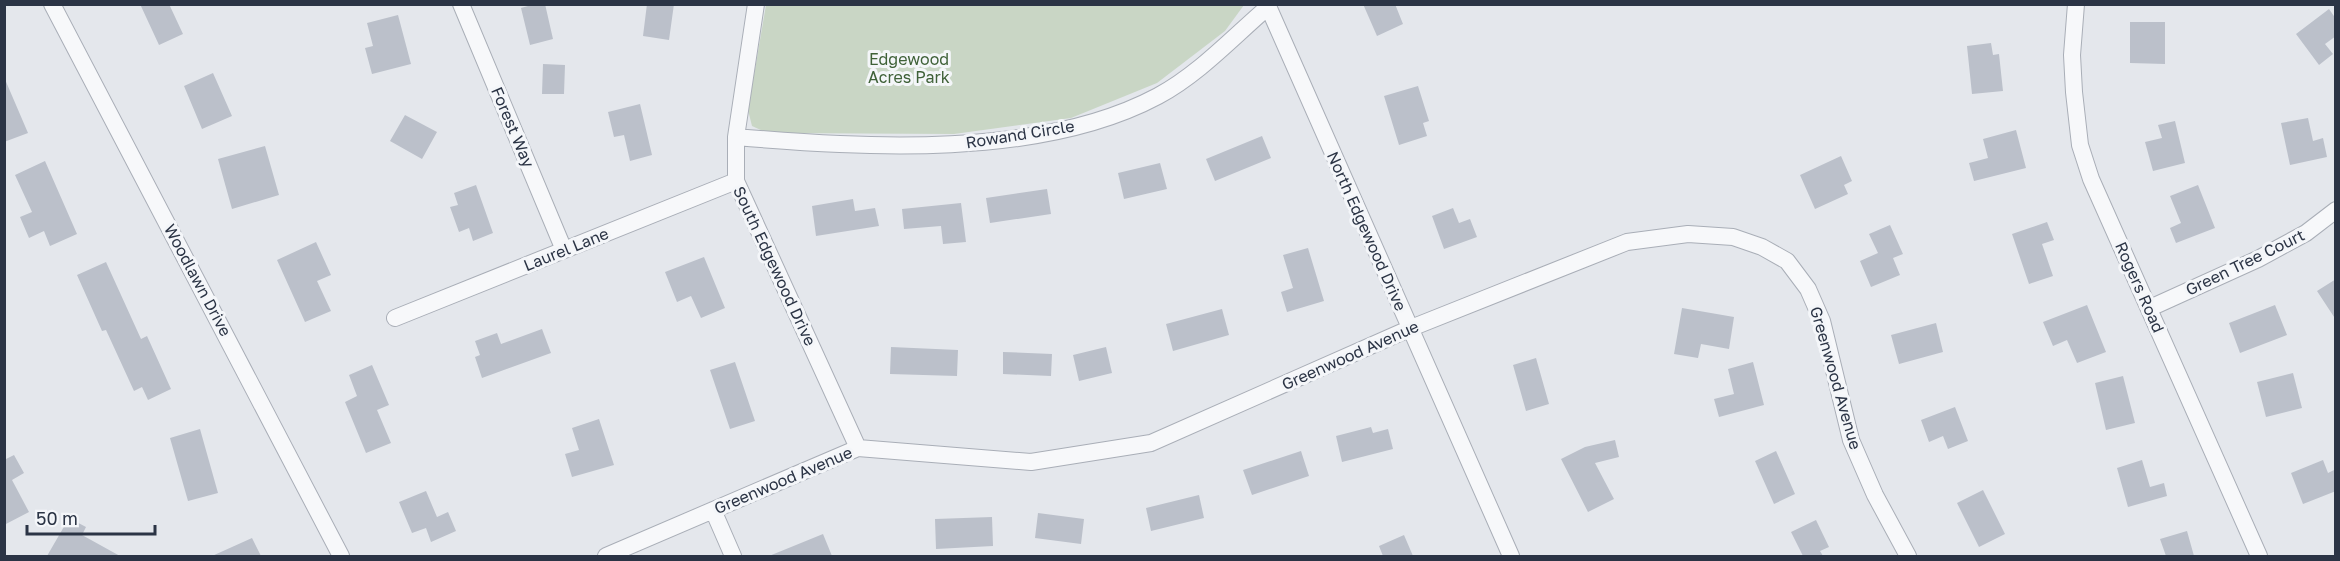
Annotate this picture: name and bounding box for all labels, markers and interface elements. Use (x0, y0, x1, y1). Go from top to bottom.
park label: Edgewood Acres Park (868, 49, 950, 87)
street label: Forest Way (487, 84, 539, 170)
street label: Rowand Circle (964, 116, 1076, 152)
street label: North Edgewood Drive (1323, 148, 1411, 314)
street label: South Edgewood Drive (729, 183, 821, 349)
street label: Woodlawn Drive (160, 220, 236, 340)
street label: Laurel Lane (521, 223, 611, 275)
street label: Green Tree Court (2182, 225, 2308, 299)
street label: Rogers Road (2111, 238, 2169, 336)
street label: Greenwood Avenue (1806, 304, 1866, 452)
street label: Greenwood Avenue (1278, 316, 1422, 394)
street label: Greenwood Avenue (711, 442, 855, 518)
scale bar (27, 498, 154, 536)
text: 50 m (36, 507, 78, 529)

